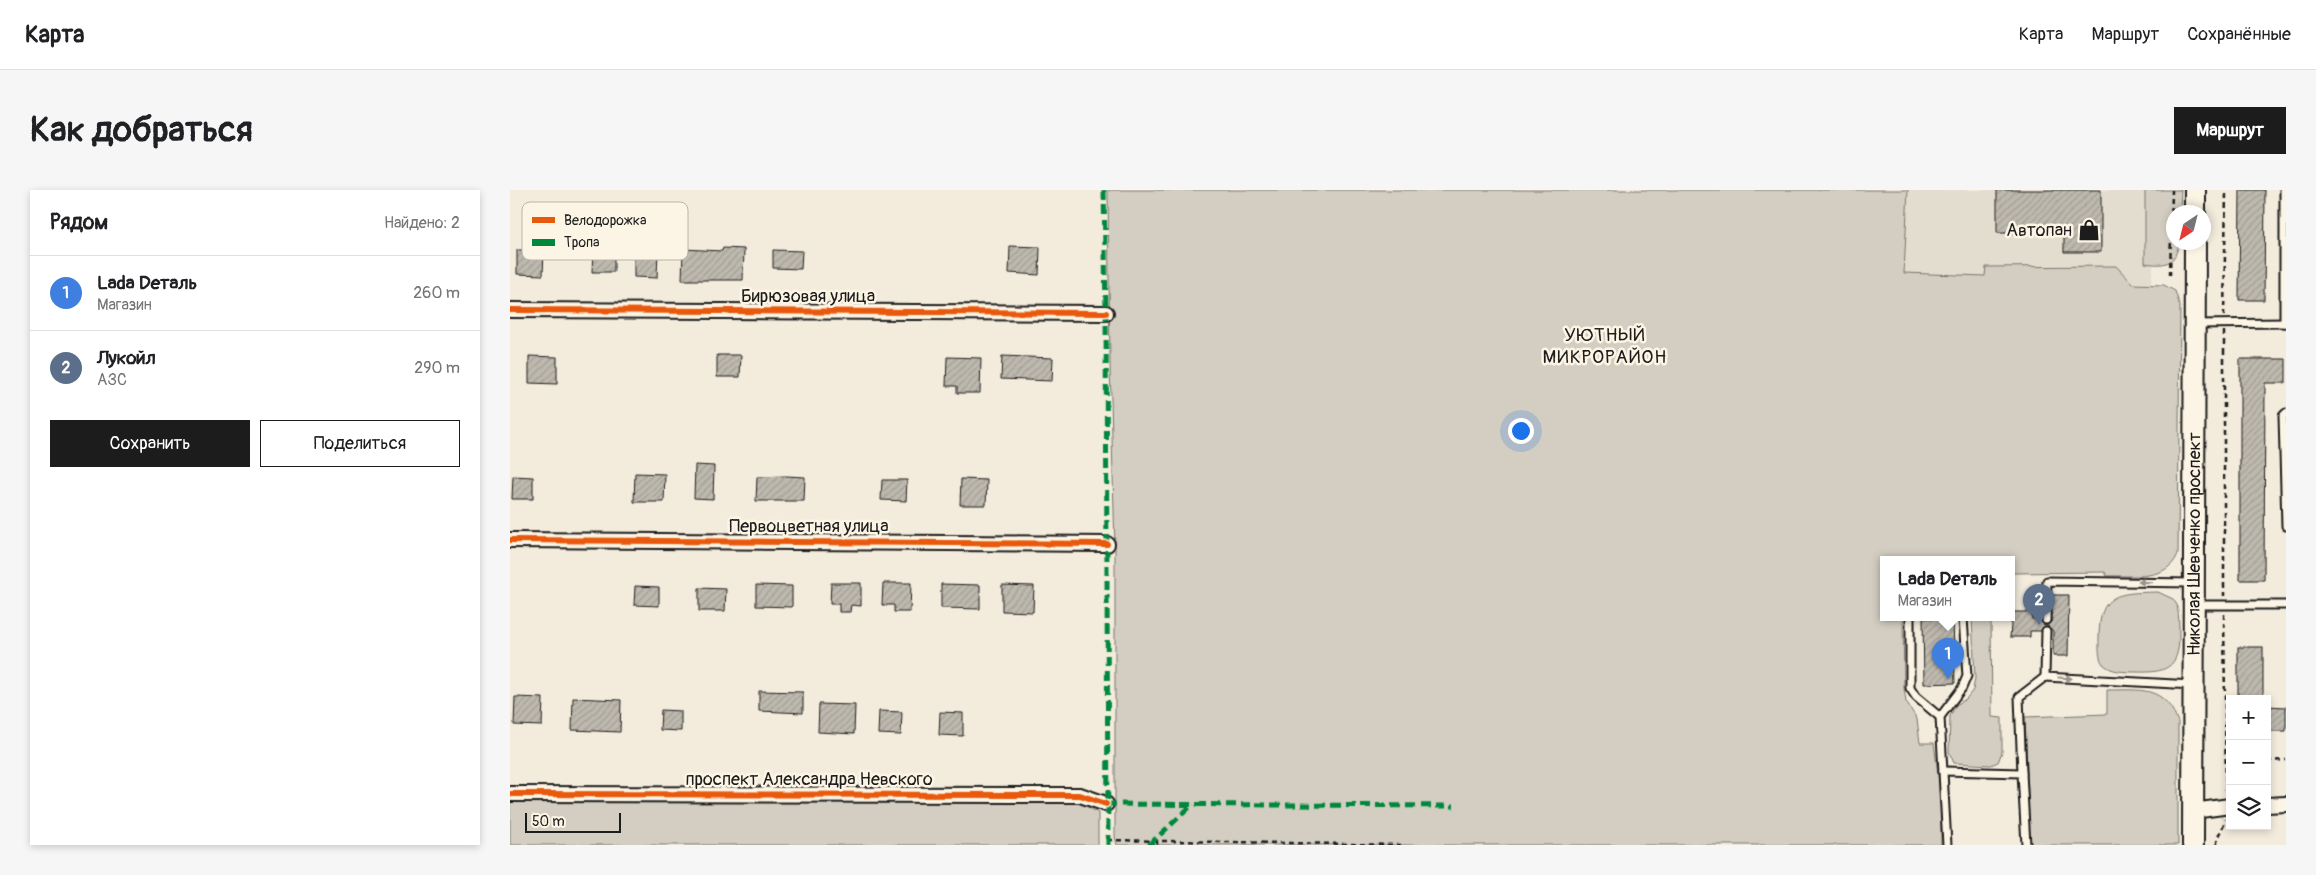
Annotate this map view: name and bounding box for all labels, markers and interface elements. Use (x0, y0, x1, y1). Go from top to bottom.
text: Карта (25, 20, 84, 49)
text: Карта (2019, 23, 2063, 46)
text: Маршрут (2091, 23, 2159, 46)
text: Сохранённые (2187, 23, 2291, 46)
button: Маршрут (2174, 107, 2286, 154)
text: Как добраться (30, 108, 253, 152)
legend (522, 202, 688, 260)
north arrow (2166, 205, 2211, 250)
text: Рядом (50, 209, 108, 236)
text: Велодорожка (564, 212, 646, 229)
text: Найдено: 2 (384, 213, 460, 233)
shop icon: Автопан (2076, 217, 2102, 243)
place label: Автопан (2006, 219, 2072, 242)
text: Тропа (564, 234, 600, 251)
text: Lada Dеталь (97, 271, 197, 295)
text: 1 (63, 283, 69, 303)
text: 260 m (413, 283, 460, 303)
street label: Бирюзовая улица (741, 285, 875, 308)
text: Магазин (97, 295, 152, 315)
district label: УЮТНЫЙ МИКРОРАЙОН (1543, 323, 1667, 369)
text: Лукойл (97, 346, 156, 370)
text: 2 (62, 358, 70, 378)
text: 290 m (414, 358, 460, 378)
text: АЗС (97, 370, 127, 390)
your location (1508, 418, 1534, 444)
button: Сохранить (50, 420, 250, 467)
button: Поделиться (260, 420, 460, 467)
street label: Николая Шевченко проспект (2182, 432, 2206, 656)
street label: Первоцветная улица (729, 515, 889, 538)
popup (1880, 556, 2015, 621)
text: Lada Dеталь (1897, 567, 1998, 591)
one-way arrow (2137, 578, 2153, 586)
pin: 2 (2023, 584, 2055, 625)
text: Магазин (1897, 591, 1952, 611)
pin: 1 (1932, 638, 1964, 679)
one-way arrow (2057, 675, 2073, 683)
map controls (2226, 695, 2271, 830)
button: + (2226, 695, 2271, 740)
button: − (2226, 740, 2271, 785)
street label: проспект Александра Невского (685, 768, 933, 791)
button: layers (2226, 785, 2271, 830)
scale bar (525, 810, 621, 833)
text: 50 m (532, 813, 565, 830)

